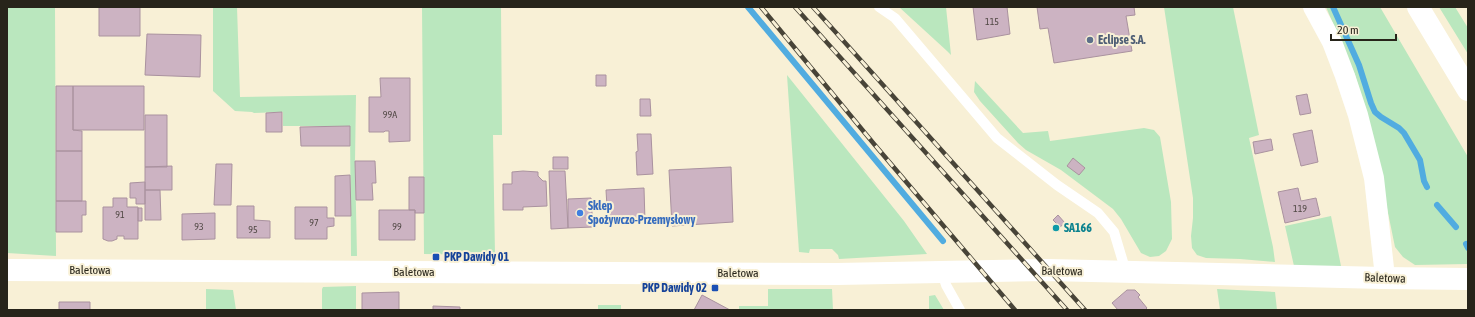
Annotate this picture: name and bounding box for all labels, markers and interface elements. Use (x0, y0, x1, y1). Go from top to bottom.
house number: 115 (985, 16, 999, 27)
scale bar (1331, 16, 1396, 42)
text: 20 m (1337, 23, 1359, 37)
place label: Eclipse S.A. (1098, 33, 1146, 47)
marker: Eclipse S.A. (1085, 35, 1095, 45)
house number: 99A (383, 109, 397, 120)
place label: Sklep Spożywczo-Przemysłowy (588, 199, 695, 227)
house number: 119 (1293, 203, 1307, 214)
marker: Sklep Spożywczo-Przemysłowy (575, 208, 585, 218)
house number: 91 (115, 209, 125, 220)
house number: 97 (309, 217, 319, 228)
house number: 93 (194, 221, 204, 232)
house number: 99 (392, 221, 402, 232)
place label: SA166 (1064, 221, 1092, 235)
marker: SA166 (1051, 223, 1061, 233)
house number: 95 (248, 224, 258, 235)
place label: PKP Dawidy 01 (444, 250, 509, 264)
marker: PKP Dawidy 01 (431, 252, 441, 262)
street label: Baletowa (69, 263, 111, 277)
street label: Baletowa (1041, 264, 1083, 278)
street label: Baletowa (393, 265, 435, 279)
street label: Baletowa (717, 266, 759, 280)
street label: Baletowa (1364, 270, 1406, 286)
place label: PKP Dawidy 02 (642, 281, 707, 295)
marker: PKP Dawidy 02 (710, 283, 720, 293)

